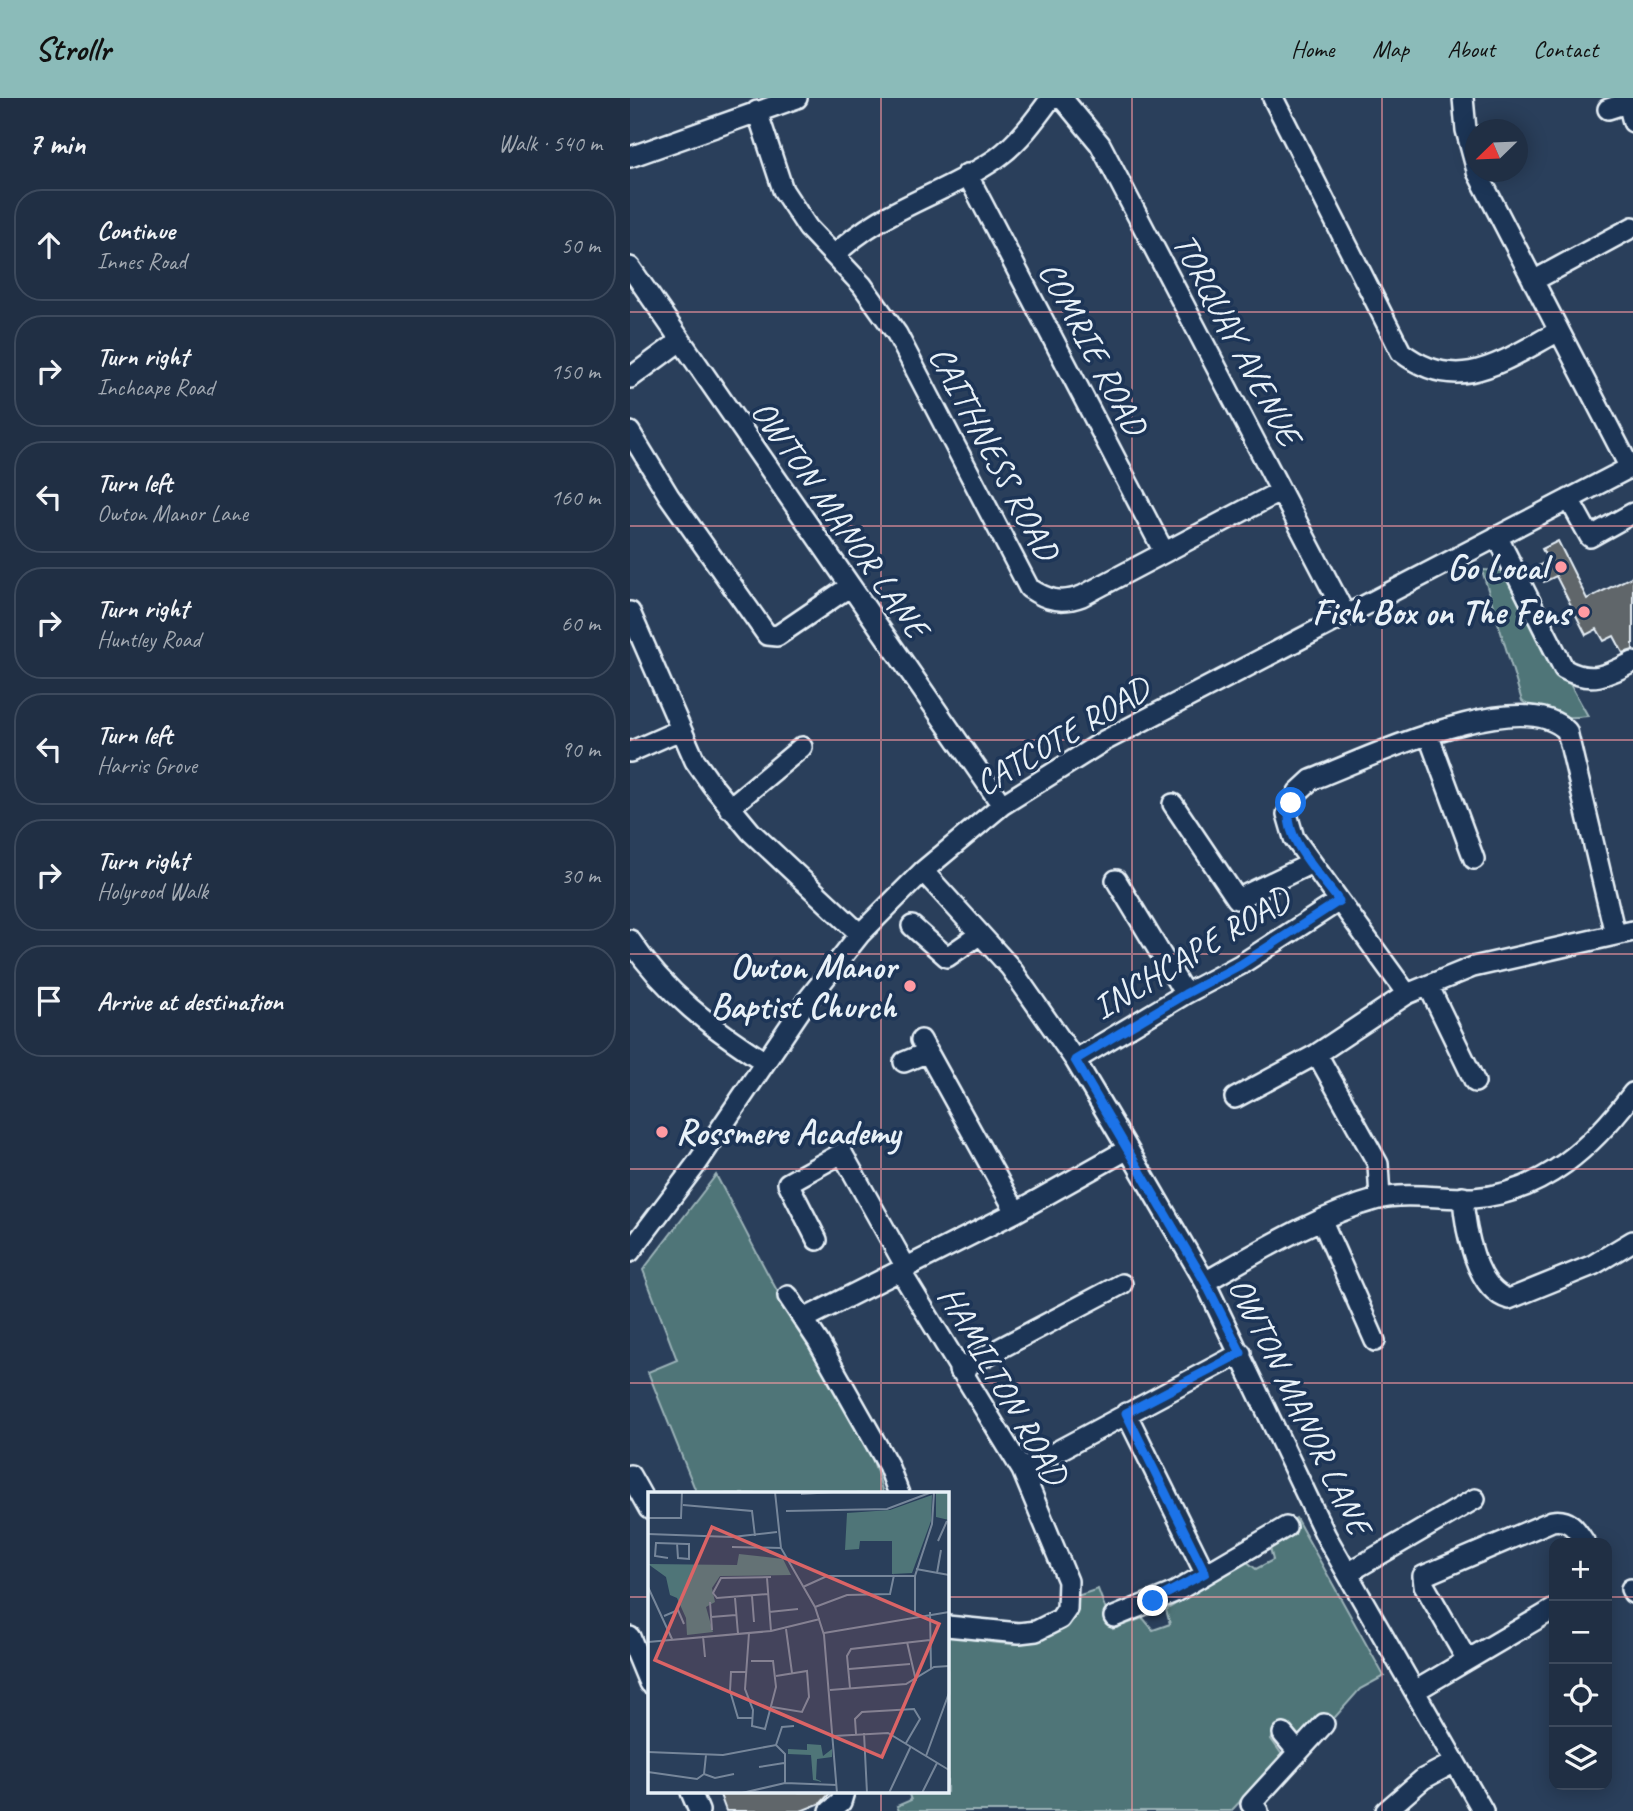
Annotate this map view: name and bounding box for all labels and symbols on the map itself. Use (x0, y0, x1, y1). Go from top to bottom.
north arrow (1465, 119, 1528, 182)
street label: TORQUAY AVENUE (1162, 225, 1314, 457)
street label: COMRIE ROAD (1028, 253, 1159, 445)
street label: CAITHNESS ROAD (919, 338, 1071, 570)
street label: OWTON MANOR LANE (741, 391, 942, 651)
place label: Go Local (1447, 545, 1554, 590)
marker: Go Local (1553, 559, 1569, 575)
place label: Fish Box on The Fens (1312, 590, 1574, 635)
marker: Fish Box on The Fens (1576, 604, 1592, 620)
street label: CATCOTE ROAD (966, 665, 1160, 806)
route start (1275, 787, 1306, 818)
street label: INCHCAPE ROAD (1084, 875, 1300, 1030)
place label: Owton Manor Baptist Church (711, 944, 899, 1029)
marker: Owton Manor Baptist Church (902, 978, 918, 994)
place label: Rossmere Academy (676, 1110, 903, 1155)
marker: Rossmere Academy (654, 1124, 670, 1140)
street label: OWTON MANOR LANE (1218, 1270, 1384, 1547)
street label: HAMILTON ROAD (928, 1278, 1079, 1495)
inset map (648, 1492, 948, 1794)
route end (1137, 1585, 1168, 1616)

